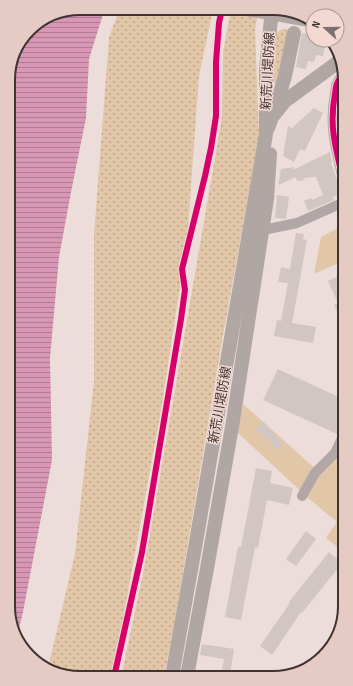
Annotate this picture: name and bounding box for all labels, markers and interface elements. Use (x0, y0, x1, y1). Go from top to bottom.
north arrow (305, 8, 345, 48)
text: N (309, 19, 323, 30)
street label: 新荒川堤防線 (258, 32, 278, 110)
street label: 新荒川堤防線 (205, 365, 235, 445)

